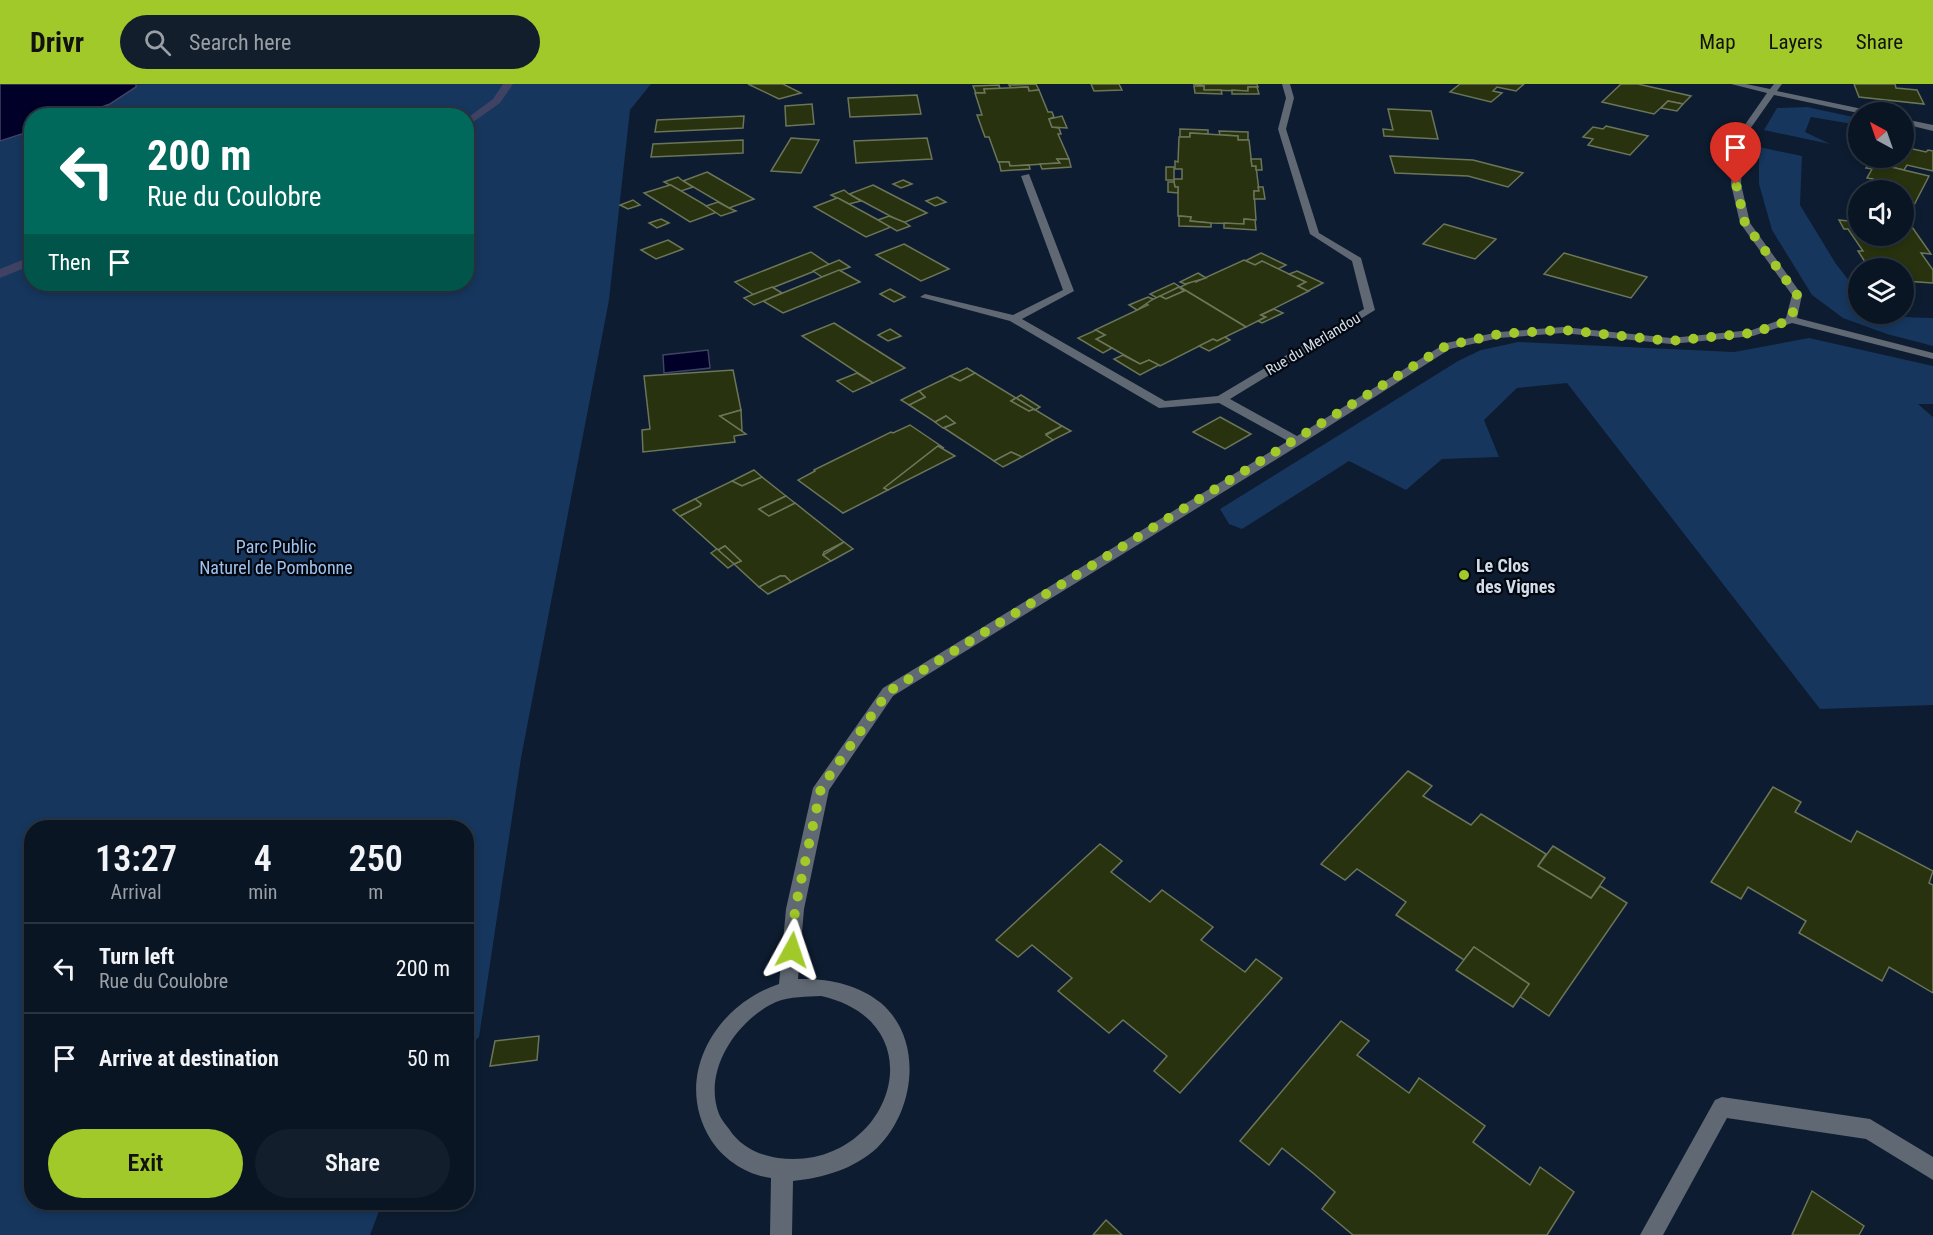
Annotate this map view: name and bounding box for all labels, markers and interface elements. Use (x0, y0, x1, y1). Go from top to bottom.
search box (120, 15, 540, 69)
text: Drivr (30, 26, 84, 59)
icon: search (141, 26, 174, 59)
text: Search here (189, 30, 291, 55)
text: Map (1699, 30, 1736, 54)
text: Layers (1769, 30, 1823, 54)
text: Share (1856, 30, 1903, 54)
north arrow (1848, 102, 1914, 168)
map controls (1848, 102, 1914, 324)
pin (1710, 122, 1761, 184)
text: 200 m (147, 131, 252, 180)
icon: arrive (1719, 131, 1752, 164)
icon: left (48, 132, 126, 210)
button: sound (1848, 180, 1914, 246)
text: Rue du Coulobre (147, 181, 322, 213)
icon: arrive (103, 246, 136, 279)
text: Then (48, 250, 91, 275)
button: layers (1848, 258, 1914, 324)
street label: Rue du Merlandou (1263, 309, 1363, 379)
park label: Parc Public Naturel de Pombonne (199, 536, 353, 578)
place label: Le Clos des Vignes (1476, 555, 1556, 597)
marker: Le Clos des Vignes (1457, 568, 1471, 582)
text: 13:27 (95, 838, 177, 880)
text: 4 (254, 838, 272, 880)
text: 250 (349, 838, 403, 880)
text: Arrival (111, 880, 162, 904)
text: min (248, 880, 277, 904)
text: m (368, 880, 383, 904)
position arrow (760, 918, 824, 982)
text: Turn left (99, 944, 174, 969)
icon: left (48, 952, 81, 985)
text: 200 m (396, 956, 450, 981)
text: Rue du Coulobre (99, 969, 228, 993)
icon: arrive (48, 1042, 81, 1075)
text: Arrive at destination (99, 1046, 279, 1071)
text: 50 m (407, 1046, 450, 1071)
button: Exit (48, 1129, 243, 1198)
button: Share (255, 1129, 450, 1198)

